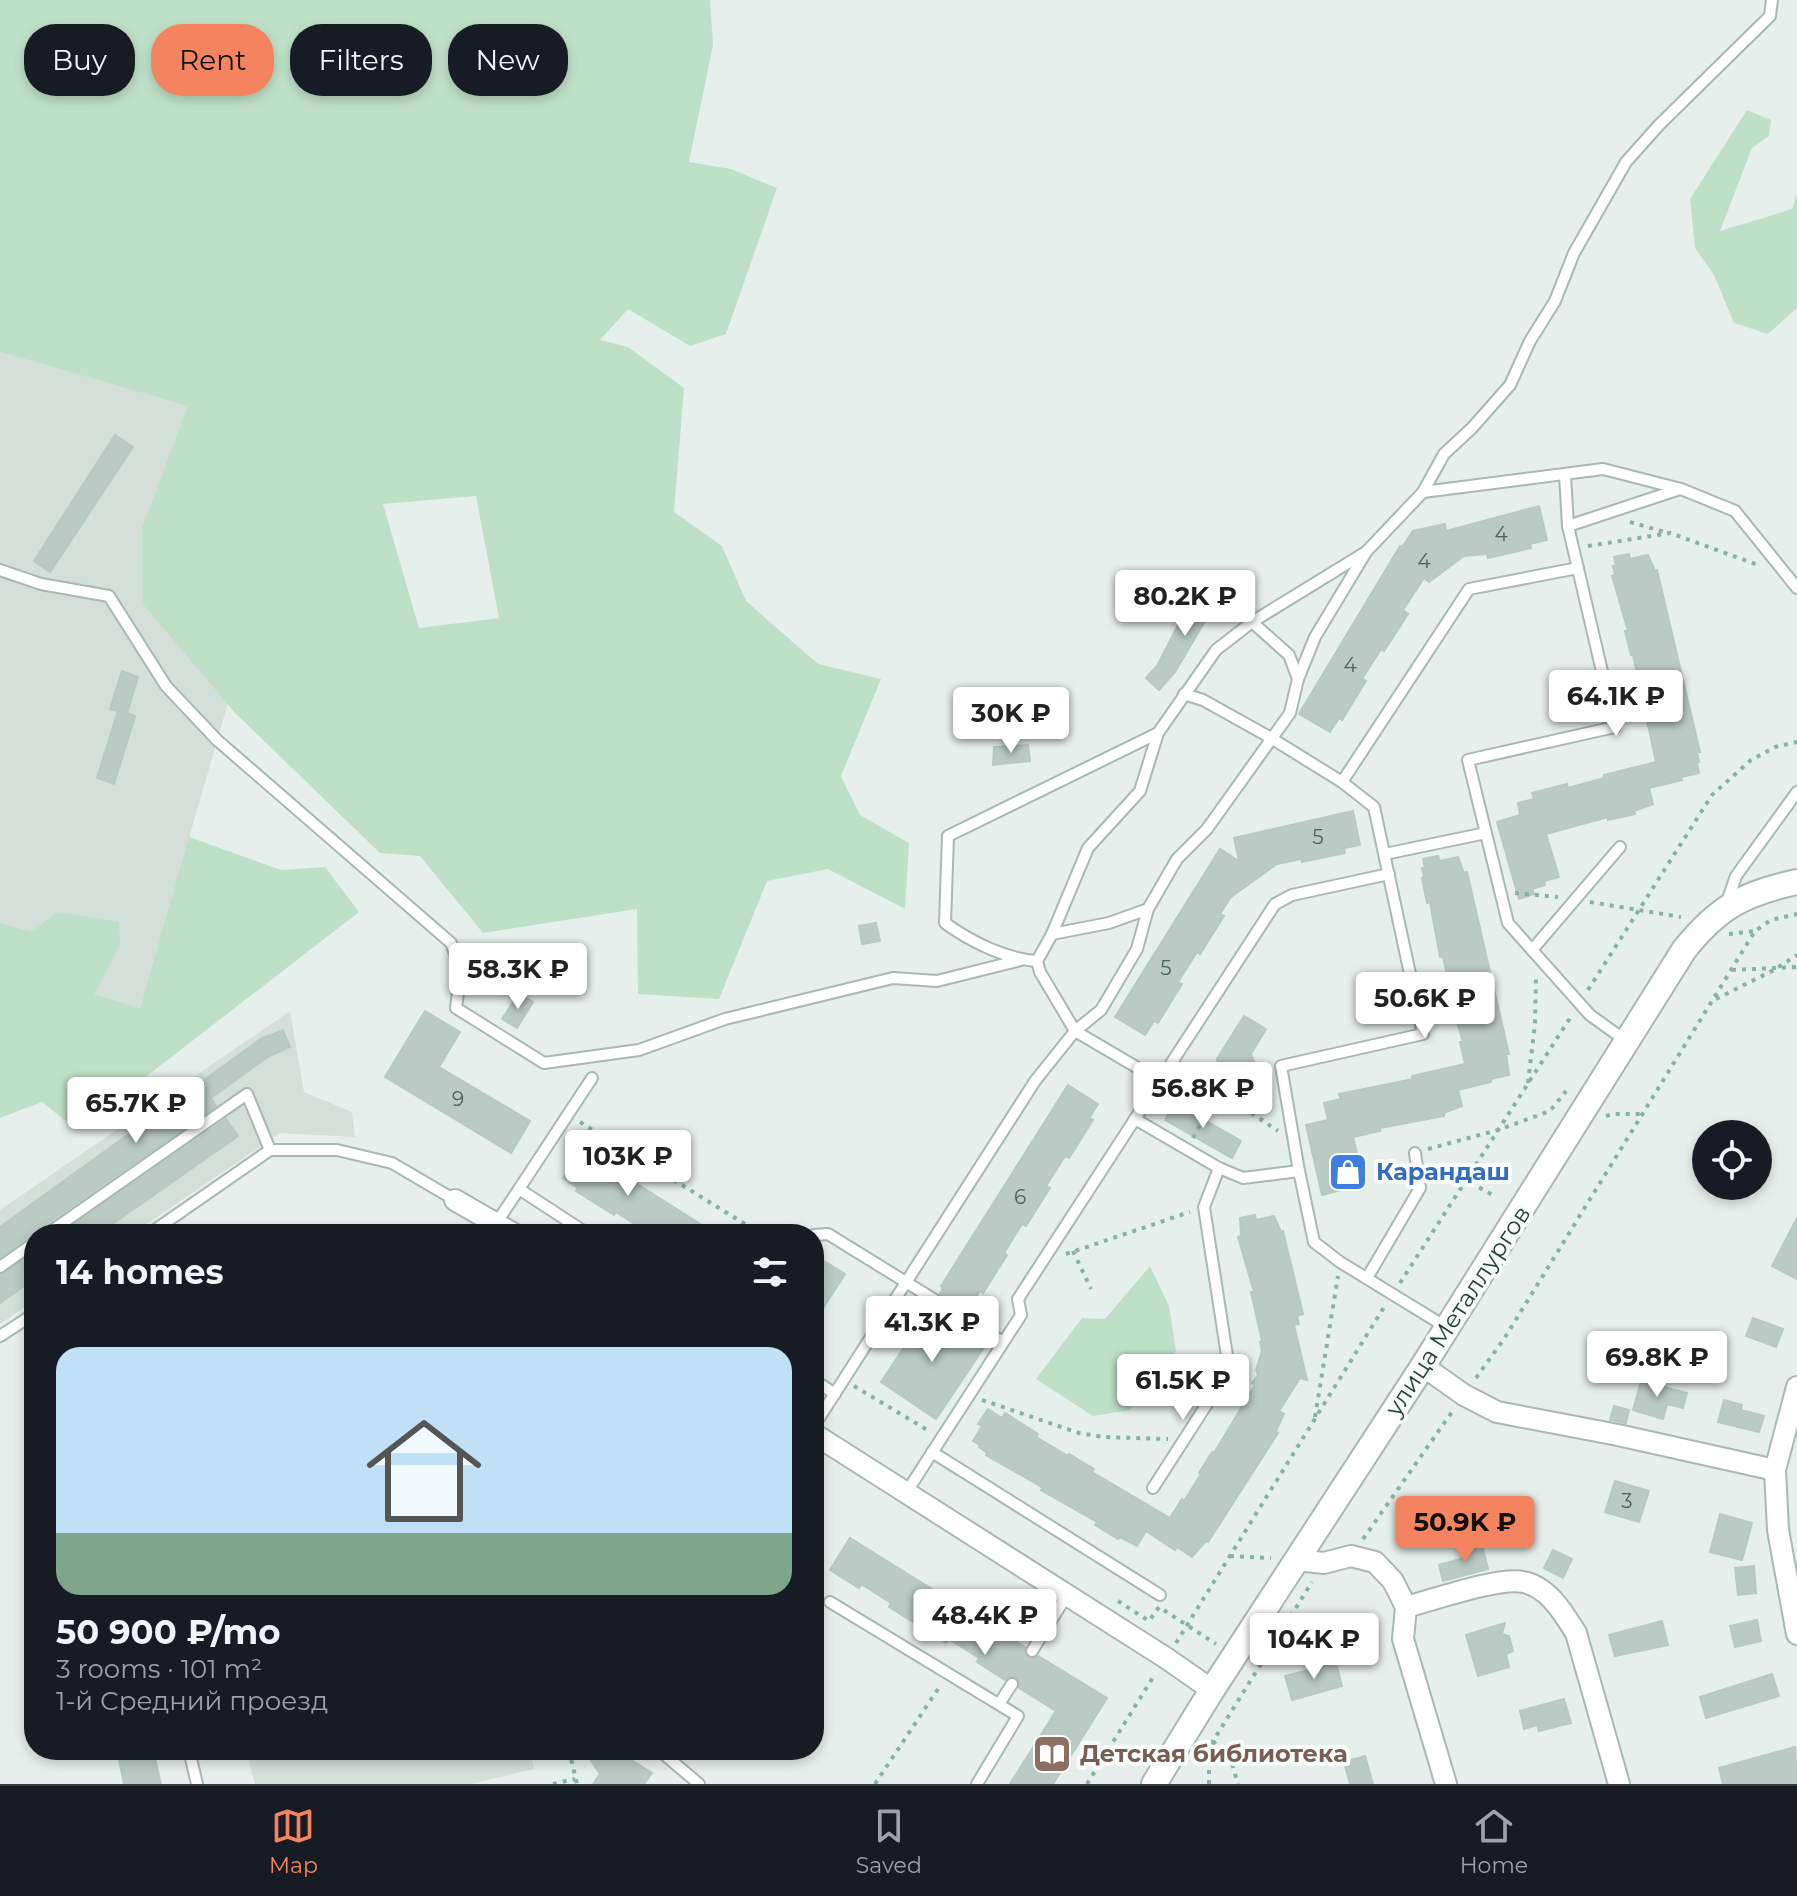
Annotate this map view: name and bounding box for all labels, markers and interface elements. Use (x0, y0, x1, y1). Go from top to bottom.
chip: Buy (24, 24, 135, 96)
chip: Rent (151, 24, 274, 96)
chip: Filters (290, 24, 432, 96)
chip: New (448, 24, 568, 96)
house number: 4 (1494, 522, 1508, 546)
house number: 4 (1417, 549, 1431, 573)
pin: 80.2K ₽ (1111, 570, 1259, 638)
text: 80.2K ₽ (1133, 580, 1237, 612)
house number: 4 (1343, 653, 1357, 677)
pin: 64.1K ₽ (1542, 670, 1690, 738)
text: 64.1K ₽ (1567, 680, 1665, 712)
pin: 30K ₽ (955, 687, 1067, 755)
text: 30K ₽ (971, 697, 1051, 729)
house number: 5 (1312, 825, 1324, 849)
pin: 58.3K ₽ (444, 943, 592, 1011)
text: 58.3K ₽ (467, 953, 569, 985)
house number: 5 (1160, 956, 1172, 980)
pin: 50.6K ₽ (1351, 972, 1499, 1040)
text: 50.6K ₽ (1374, 982, 1476, 1014)
pin: 56.8K ₽ (1129, 1062, 1277, 1130)
text: 56.8K ₽ (1151, 1072, 1255, 1104)
pin: 65.7K ₽ (62, 1077, 210, 1145)
text: 65.7K ₽ (85, 1087, 187, 1119)
house number: 9 (452, 1087, 464, 1111)
map controls (1692, 1120, 1772, 1200)
button: locate (1692, 1120, 1772, 1200)
pin: 103K ₽ (563, 1130, 693, 1198)
text: 103K ₽ (583, 1140, 673, 1172)
shop icon: Карандаш (1327, 1151, 1369, 1193)
place label: Карандаш (1376, 1157, 1510, 1186)
house number: 6 (1014, 1185, 1026, 1209)
street label: улица Металлургов (1378, 1200, 1536, 1422)
icon: filters (748, 1250, 792, 1294)
text: 14 homes (56, 1251, 224, 1293)
pin: 41.3K ₽ (858, 1296, 1006, 1364)
text: 41.3K ₽ (884, 1306, 980, 1338)
pin: 69.8K ₽ (1583, 1331, 1731, 1399)
text: 69.8K ₽ (1605, 1341, 1709, 1373)
pin: 61.5K ₽ (1109, 1354, 1257, 1422)
text: 61.5K ₽ (1135, 1364, 1231, 1396)
icon: home (352, 1399, 496, 1543)
house number: 3 (1621, 1489, 1633, 1513)
pin: 50.9K ₽ (1391, 1496, 1539, 1564)
text: 50.9K ₽ (1414, 1506, 1516, 1538)
pin: 48.4K ₽ (911, 1589, 1059, 1657)
text: 48.4K ₽ (931, 1599, 1039, 1631)
text: 50 900 ₽/mo (56, 1611, 281, 1653)
pin: 104K ₽ (1249, 1613, 1379, 1681)
text: 104K ₽ (1268, 1623, 1360, 1655)
text: 3 rooms · 101 m² (56, 1653, 262, 1685)
text: 1-й Средний проезд (56, 1685, 328, 1717)
library icon: Детская библиотека (1031, 1733, 1073, 1775)
place label: Детская библиотека (1080, 1739, 1348, 1768)
tab: Map (269, 1804, 318, 1879)
tab: Saved (856, 1804, 922, 1879)
tab: Home (1460, 1804, 1528, 1879)

